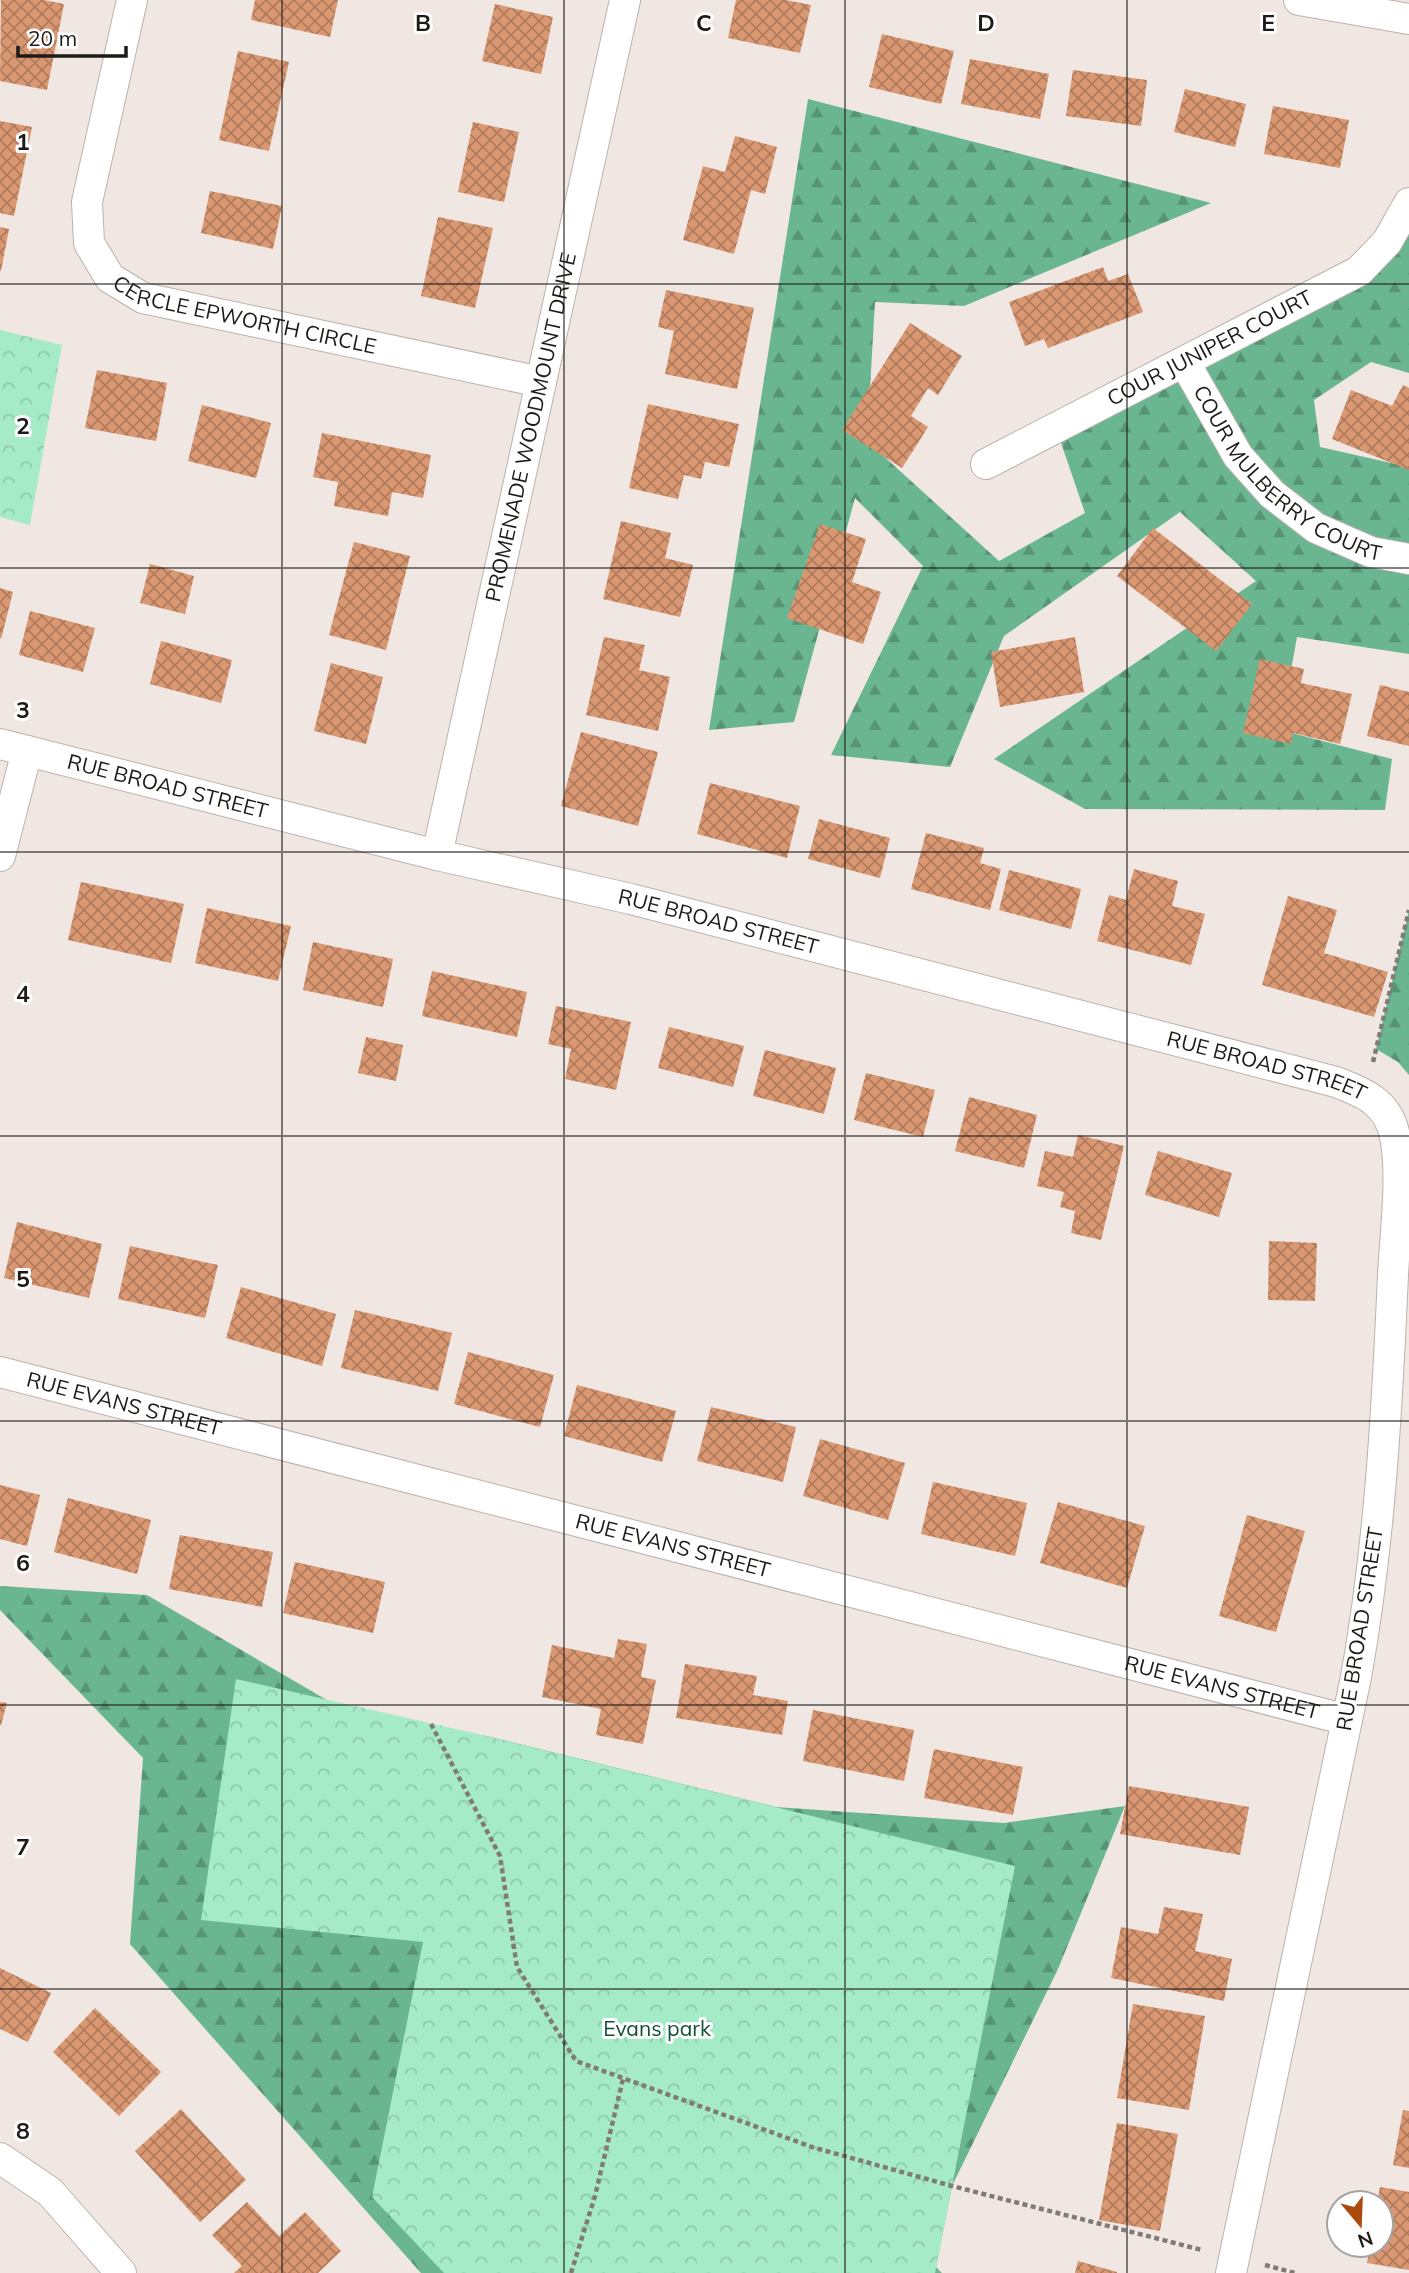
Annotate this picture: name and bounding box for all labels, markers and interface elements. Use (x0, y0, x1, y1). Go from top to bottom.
text: B (415, 8, 431, 37)
text: C (696, 8, 712, 37)
text: D (977, 8, 995, 37)
text: E (1261, 8, 1275, 37)
scale bar (18, 14, 126, 58)
text: 20 m (28, 25, 77, 51)
text: 1 (16, 127, 30, 156)
street label: PROMENADE WOODMOUNT DRIVE (479, 250, 581, 604)
street label: CERCLE EPWORTH CIRCLE (109, 269, 379, 359)
street label: COUR JUNIPER COURT (1102, 283, 1317, 411)
street label: COUR MULBERRY COURT (1188, 380, 1384, 566)
text: 2 (16, 411, 30, 440)
text: 3 (16, 695, 30, 724)
street label: RUE BROAD STREET (65, 748, 271, 824)
street label: RUE BROAD STREET (616, 882, 822, 959)
text: 4 (16, 979, 30, 1008)
street label: RUE BROAD STREET (1164, 1025, 1372, 1106)
text: 5 (16, 1264, 30, 1293)
street label: RUE EVANS STREET (24, 1365, 225, 1441)
street label: RUE EVANS STREET (573, 1507, 774, 1583)
street label: RUE BROAD STREET (1330, 1525, 1388, 1733)
text: 6 (16, 1548, 30, 1577)
street label: RUE EVANS STREET (1122, 1649, 1323, 1724)
text: 7 (16, 1832, 30, 1861)
park label: Evans park (603, 2015, 711, 2041)
text: 8 (16, 2116, 30, 2145)
north arrow (1325, 2189, 1395, 2259)
text: N (1355, 2226, 1376, 2254)

